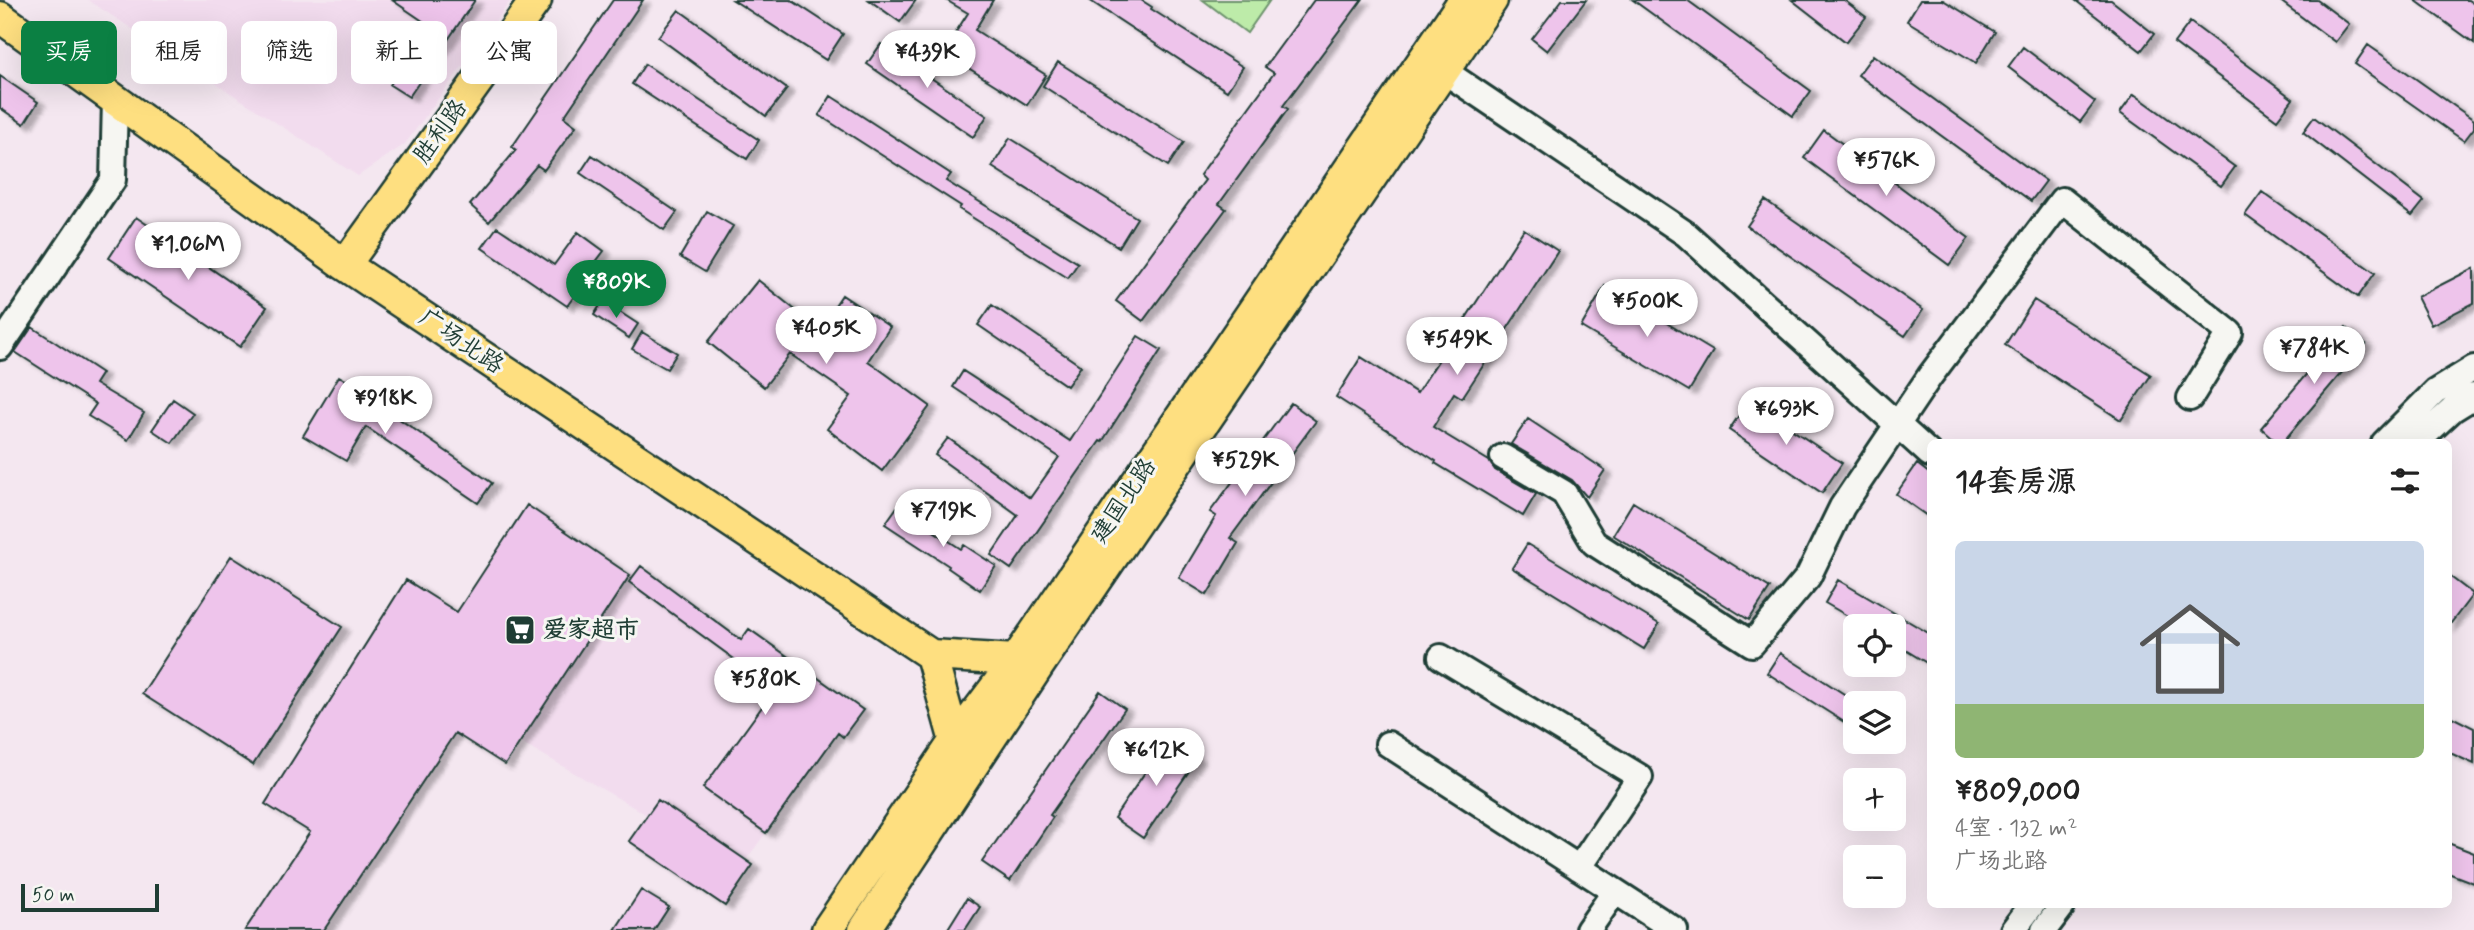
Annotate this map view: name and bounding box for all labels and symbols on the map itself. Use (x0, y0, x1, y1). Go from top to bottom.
pin: ¥439K (878, 31, 976, 90)
street label: 胜利路 (407, 94, 475, 170)
pin: ¥576K (1837, 138, 1935, 198)
pin: ¥1.06M (131, 222, 245, 282)
pin: ¥809K (567, 260, 665, 320)
pin: ¥500K (1598, 280, 1696, 339)
street label: 广场北路 (413, 302, 509, 382)
pin: ¥405K (777, 306, 875, 366)
pin: ¥549K (1408, 318, 1506, 377)
pin: ¥784K (2265, 326, 2363, 386)
pin: ¥918K (336, 376, 434, 436)
pin: ¥693K (1737, 388, 1835, 447)
pin: ¥529K (1196, 438, 1294, 498)
street label: 建国北路 (1084, 453, 1164, 549)
pin: ¥719K (894, 490, 992, 549)
supermarket icon: 爱家超市 (503, 613, 537, 647)
place label: 爱家超市 (543, 615, 639, 646)
pin: ¥580K (716, 658, 814, 717)
pin: ¥612K (1107, 728, 1205, 788)
scale bar (21, 881, 159, 913)

